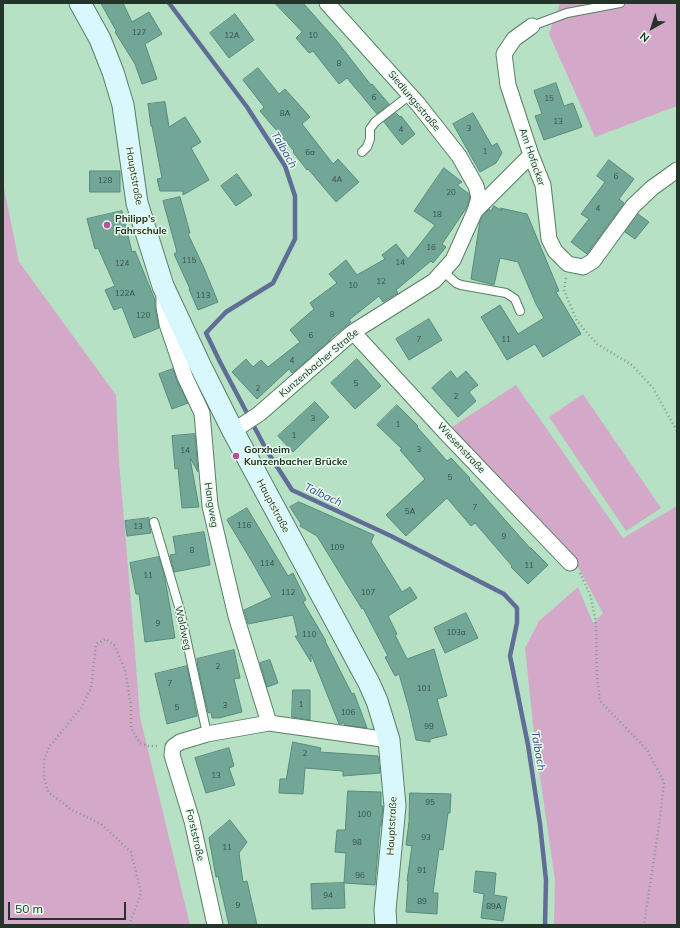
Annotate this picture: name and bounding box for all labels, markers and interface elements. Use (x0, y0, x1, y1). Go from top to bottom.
north arrow (632, 8, 672, 48)
house number: 127 (132, 28, 146, 38)
text: N (637, 29, 652, 45)
house number: 12A (224, 31, 240, 41)
house number: 10 (308, 31, 318, 41)
house number: 8 (337, 59, 341, 69)
street label: Siedlungsstraße (385, 68, 443, 134)
house number: 6 (372, 93, 376, 103)
house number: 15 (544, 94, 554, 104)
house number: 8A (280, 109, 290, 119)
house number: 13 (553, 117, 563, 127)
house number: 3 (467, 124, 471, 134)
house number: 4 (399, 125, 403, 135)
street label: Am Hofacker (516, 126, 548, 188)
water label: Talbach (268, 129, 300, 171)
street label: Hauptstraße (123, 146, 145, 206)
house number: 1 (483, 147, 487, 157)
house number: 6a (305, 148, 315, 158)
house number: 6 (614, 172, 618, 182)
house number: 4A (332, 175, 342, 185)
house number: 128 (98, 176, 112, 186)
house number: 20 (446, 188, 456, 198)
house number: 4 (596, 204, 600, 214)
house number: 18 (432, 210, 442, 220)
place label: Philipp's Fahrschule (115, 213, 167, 236)
marker: Philipp's Fahrschule (102, 220, 112, 230)
house number: 16 (426, 243, 436, 253)
house number: 115 (182, 256, 196, 266)
house number: 14 (395, 258, 405, 268)
house number: 124 (115, 259, 129, 269)
house number: 12 (376, 277, 386, 287)
house number: 10 (348, 281, 358, 291)
house number: 122A (115, 289, 135, 299)
house number: 113 (196, 291, 210, 301)
house number: 8 (330, 310, 334, 320)
house number: 120 (136, 311, 150, 321)
street label: Kunzenbacher Straße (277, 326, 361, 400)
house number: 6 (309, 331, 313, 341)
house number: 7 (417, 335, 421, 345)
house number: 11 (501, 335, 511, 345)
house number: 4 (290, 356, 294, 366)
house number: 5 (354, 379, 358, 389)
house number: 2 (256, 384, 260, 394)
house number: 2 (454, 392, 458, 402)
house number: 3 (311, 414, 315, 424)
house number: 1 (396, 420, 400, 430)
street label: Wiesenstraße (434, 420, 488, 476)
house number: 1 (292, 431, 296, 441)
place label: Gorxheim Kunzenbacher Brücke (244, 444, 348, 468)
house number: 3 (417, 445, 421, 455)
house number: 14 (180, 446, 190, 456)
marker: Gorxheim Kunzenbacher Brücke (231, 451, 241, 461)
house number: 5 (448, 473, 452, 483)
street label: Hauptstraße (254, 477, 292, 535)
water label: Talbach (302, 481, 344, 509)
street label: Hangweg (202, 482, 220, 528)
house number: 7 (473, 503, 477, 513)
house number: 5A (405, 507, 415, 517)
house number: 116 (237, 521, 251, 531)
house number: 13 (133, 522, 143, 532)
house number: 9 (502, 532, 506, 542)
house number: 109 (330, 543, 344, 553)
house number: 8 (190, 546, 194, 556)
house number: 114 (260, 559, 274, 569)
house number: 11 (524, 561, 534, 571)
house number: 11 (143, 571, 153, 581)
house number: 112 (281, 588, 295, 598)
house number: 107 (361, 588, 375, 598)
street label: Waldweg (172, 605, 194, 651)
house number: 9 (156, 619, 160, 629)
house number: 103a (446, 628, 466, 638)
house number: 110 (302, 630, 316, 640)
house number: 2 (216, 662, 220, 672)
house number: 7 (168, 679, 172, 689)
house number: 101 (417, 684, 431, 694)
house number: 1 (299, 700, 303, 710)
house number: 3 (223, 701, 227, 711)
house number: 5 (175, 703, 179, 713)
house number: 106 (341, 708, 355, 718)
house number: 99 (424, 722, 434, 732)
water label: Talbach (528, 730, 548, 772)
house number: 2 (303, 749, 307, 759)
house number: 13 (211, 771, 221, 781)
street label: Hauptstraße (384, 796, 400, 856)
house number: 95 (425, 798, 435, 808)
street label: Forststraße (183, 808, 207, 862)
house number: 100 (357, 810, 371, 820)
house number: 93 (421, 833, 431, 843)
house number: 98 (352, 838, 362, 848)
house number: 11 (222, 843, 232, 853)
house number: 91 (417, 866, 427, 876)
house number: 96 (355, 871, 365, 881)
house number: 94 (323, 891, 333, 901)
scale bar (10, 894, 128, 920)
house number: 89 (417, 897, 427, 907)
text: 50 m (15, 901, 43, 916)
house number: 9 (236, 901, 240, 911)
house number: 89A (486, 902, 502, 912)

